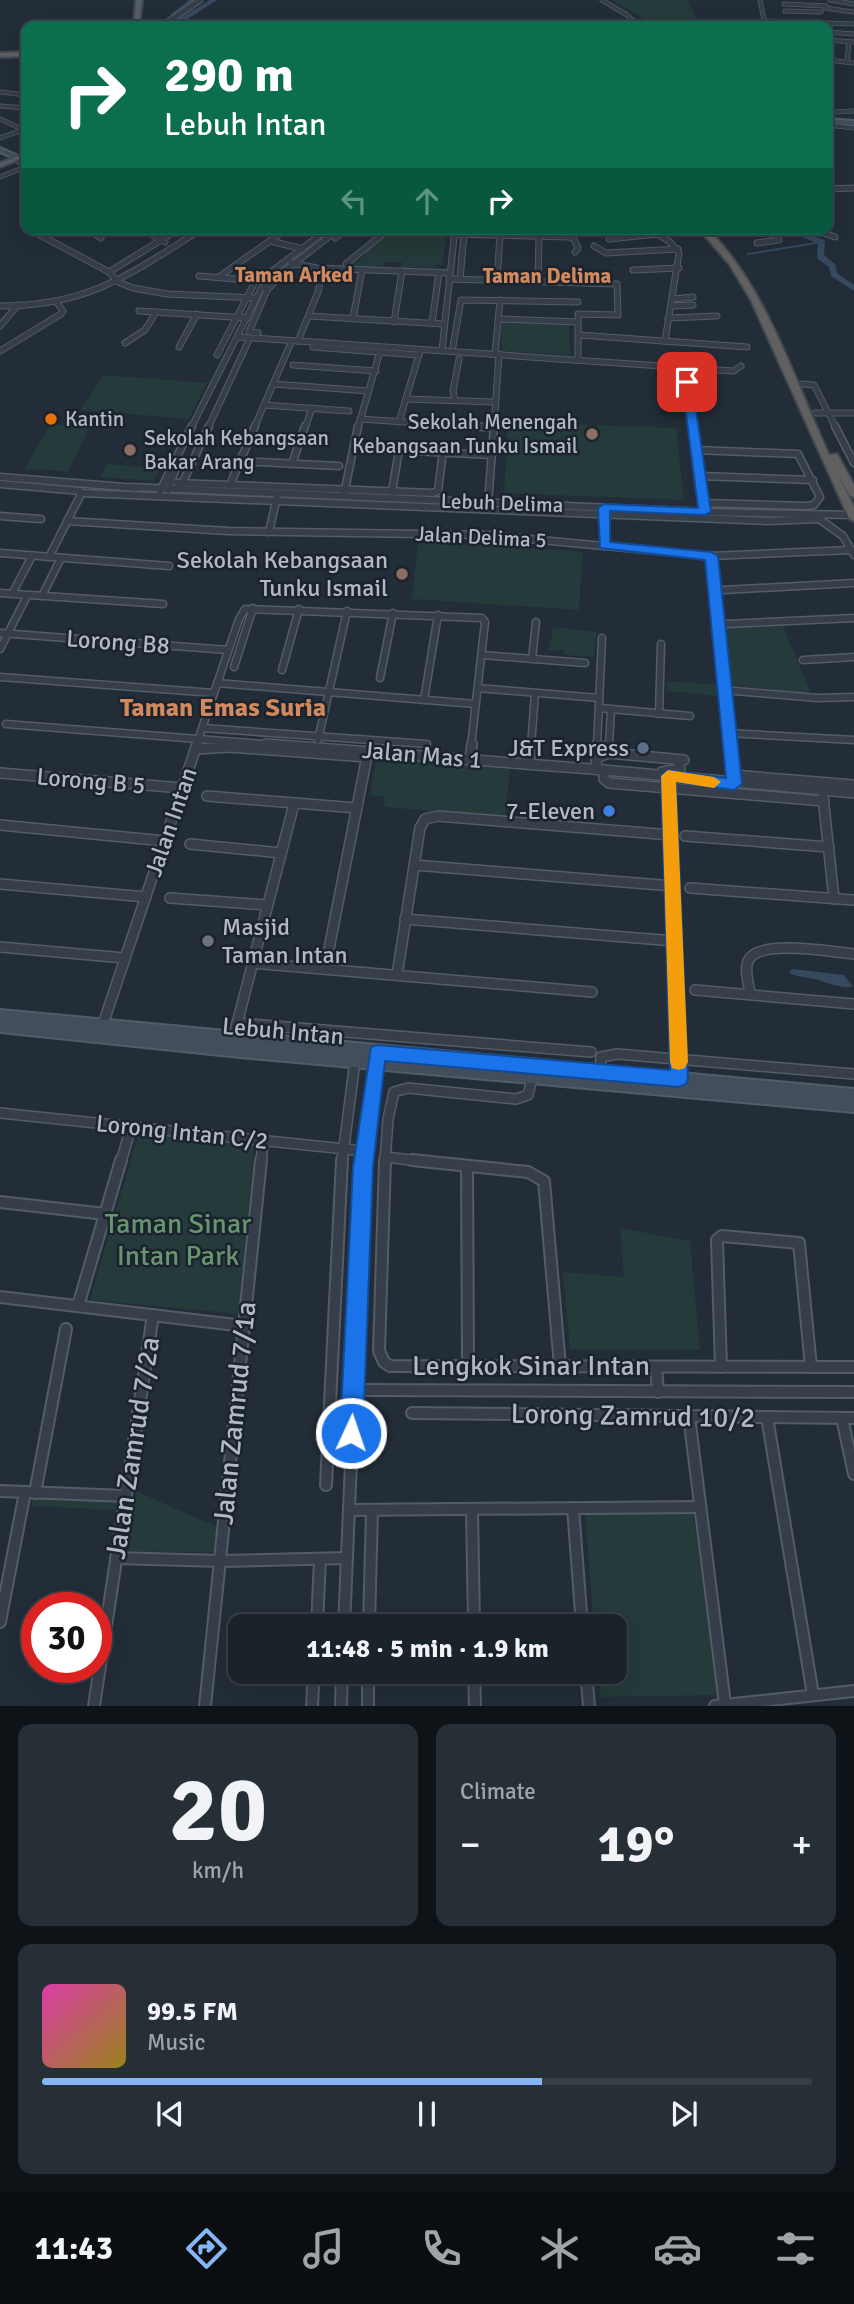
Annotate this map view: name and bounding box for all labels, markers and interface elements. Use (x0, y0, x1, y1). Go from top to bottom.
text: 290 m (164, 45, 294, 105)
icon: right (49, 49, 140, 140)
text: Lebuh Intan (164, 105, 326, 144)
icon: left (335, 182, 373, 220)
icon: ahead (408, 182, 446, 220)
icon: right (481, 182, 519, 220)
district label: Taman Arked (235, 262, 353, 288)
district label: Taman Delima (483, 263, 612, 289)
pin (657, 352, 717, 412)
icon: arrive (668, 363, 706, 401)
place label: Kantin (65, 406, 124, 432)
place label: Sekolah Menengah Kebangsaan Tunku Ismail (352, 409, 578, 459)
marker: Kantin (43, 411, 59, 427)
place label: Sekolah Kebangsaan Bakar Arang (144, 425, 329, 475)
marker: Sekolah Menengah Kebangsaan Tunku Ismail (584, 426, 600, 442)
marker: Sekolah Kebangsaan Bakar Arang (122, 442, 138, 458)
street label: Lebuh Delima (440, 488, 564, 518)
street label: Jalan Delima 5 (415, 521, 547, 553)
place label: Sekolah Kebangsaan Tunku Ismail (177, 545, 388, 603)
marker: Sekolah Kebangsaan Tunku Ismail (394, 566, 410, 582)
street label: Lorong B8 (65, 623, 171, 661)
district label: Taman Emas Suria (120, 692, 326, 724)
place label: J&T Express (508, 733, 629, 763)
street label: Jalan Mas 1 (361, 735, 483, 775)
marker: J&T Express (635, 740, 651, 756)
street label: Lorong B 5 (35, 761, 147, 801)
street label: Jalan Intan (138, 763, 204, 881)
place label: 7-Eleven (506, 796, 595, 826)
marker: 7-Eleven (601, 803, 617, 819)
place label: Masjid Taman Intan (222, 912, 348, 970)
marker: Masjid Taman Intan (200, 933, 216, 949)
street label: Lebuh Intan (221, 1011, 345, 1051)
street label: Lorong Intan C/2 (94, 1108, 270, 1156)
park label: Taman Sinar Intan Park (105, 1207, 252, 1273)
street label: Jalan Zamrud 7/1a (206, 1300, 264, 1526)
street label: Jalan Zamrud 7/2a (99, 1334, 167, 1562)
street label: Lengkok Sinar Intan (412, 1349, 650, 1383)
position arrow (314, 1396, 388, 1470)
street label: Lorong Zamrud 10/2 (510, 1397, 756, 1435)
speed limit sign: 30 (21, 1592, 112, 1683)
text: 11:48 · 5 min · 1.9 km (306, 1633, 549, 1665)
text: 20 (169, 1754, 267, 1867)
text: Climate (460, 1777, 536, 1806)
text: 19° (598, 1812, 674, 1876)
text: − (460, 1821, 481, 1868)
text: + (791, 1821, 812, 1868)
text: km/h (192, 1856, 244, 1885)
text: 99.5 FM (147, 1996, 238, 2028)
text: Music (147, 2028, 205, 2057)
icon: previous (151, 2095, 189, 2133)
icon: pause (408, 2095, 446, 2133)
icon: next (665, 2095, 703, 2133)
icon: directions (182, 2224, 231, 2273)
icon: music (299, 2224, 348, 2273)
icon: phone (417, 2224, 466, 2273)
icon: climate (535, 2224, 584, 2273)
icon: car (653, 2224, 702, 2273)
icon: filters (771, 2224, 820, 2273)
text: 11:43 (34, 2229, 113, 2268)

